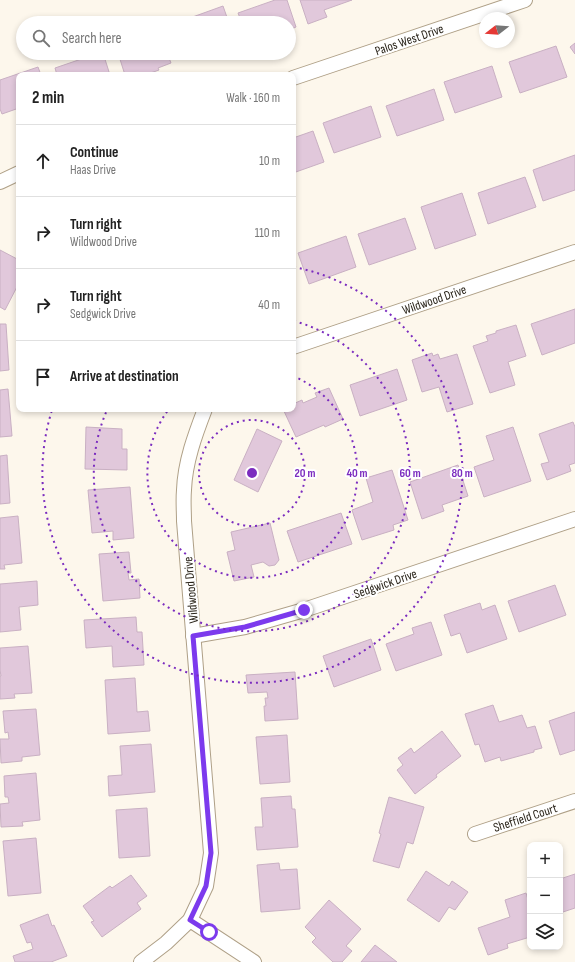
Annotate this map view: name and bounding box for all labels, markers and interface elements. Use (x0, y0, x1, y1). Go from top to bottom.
north arrow (479, 12, 515, 48)
search box (16, 16, 296, 60)
street label: Palos West Drive (373, 21, 446, 59)
icon: search (30, 27, 52, 49)
text: Search here (62, 29, 122, 48)
text: 2 min (32, 88, 64, 108)
text: Walk · 160 m (226, 90, 280, 106)
text: Continue (70, 143, 119, 162)
icon: ahead (32, 150, 54, 172)
text: 10 m (259, 153, 280, 169)
text: Haas Drive (70, 162, 116, 178)
text: Turn right (70, 215, 122, 234)
icon: right (32, 222, 54, 244)
text: 110 m (255, 225, 280, 241)
text: Wildwood Drive (70, 234, 137, 250)
street label: Wildwood Drive (400, 281, 469, 318)
text: Turn right (70, 287, 122, 306)
icon: right (32, 294, 54, 316)
text: 40 m (258, 297, 280, 313)
text: Sedgwick Drive (70, 306, 136, 322)
icon: arrive (32, 366, 54, 388)
text: Arrive at destination (70, 367, 179, 386)
centre of rings (245, 466, 259, 480)
text: 20 m (295, 466, 315, 481)
text: 40 m (346, 466, 368, 481)
text: 60 m (399, 466, 421, 481)
text: 80 m (451, 466, 473, 481)
street label: Wildwood Drive (180, 556, 202, 624)
street label: Sedgwick Drive (352, 566, 419, 602)
route end (295, 601, 313, 619)
street label: Sheffield Court (491, 800, 559, 836)
map controls (527, 842, 563, 950)
button: + (527, 842, 563, 878)
button: − (527, 878, 563, 914)
button: layers (527, 914, 563, 950)
route start (200, 923, 218, 941)

